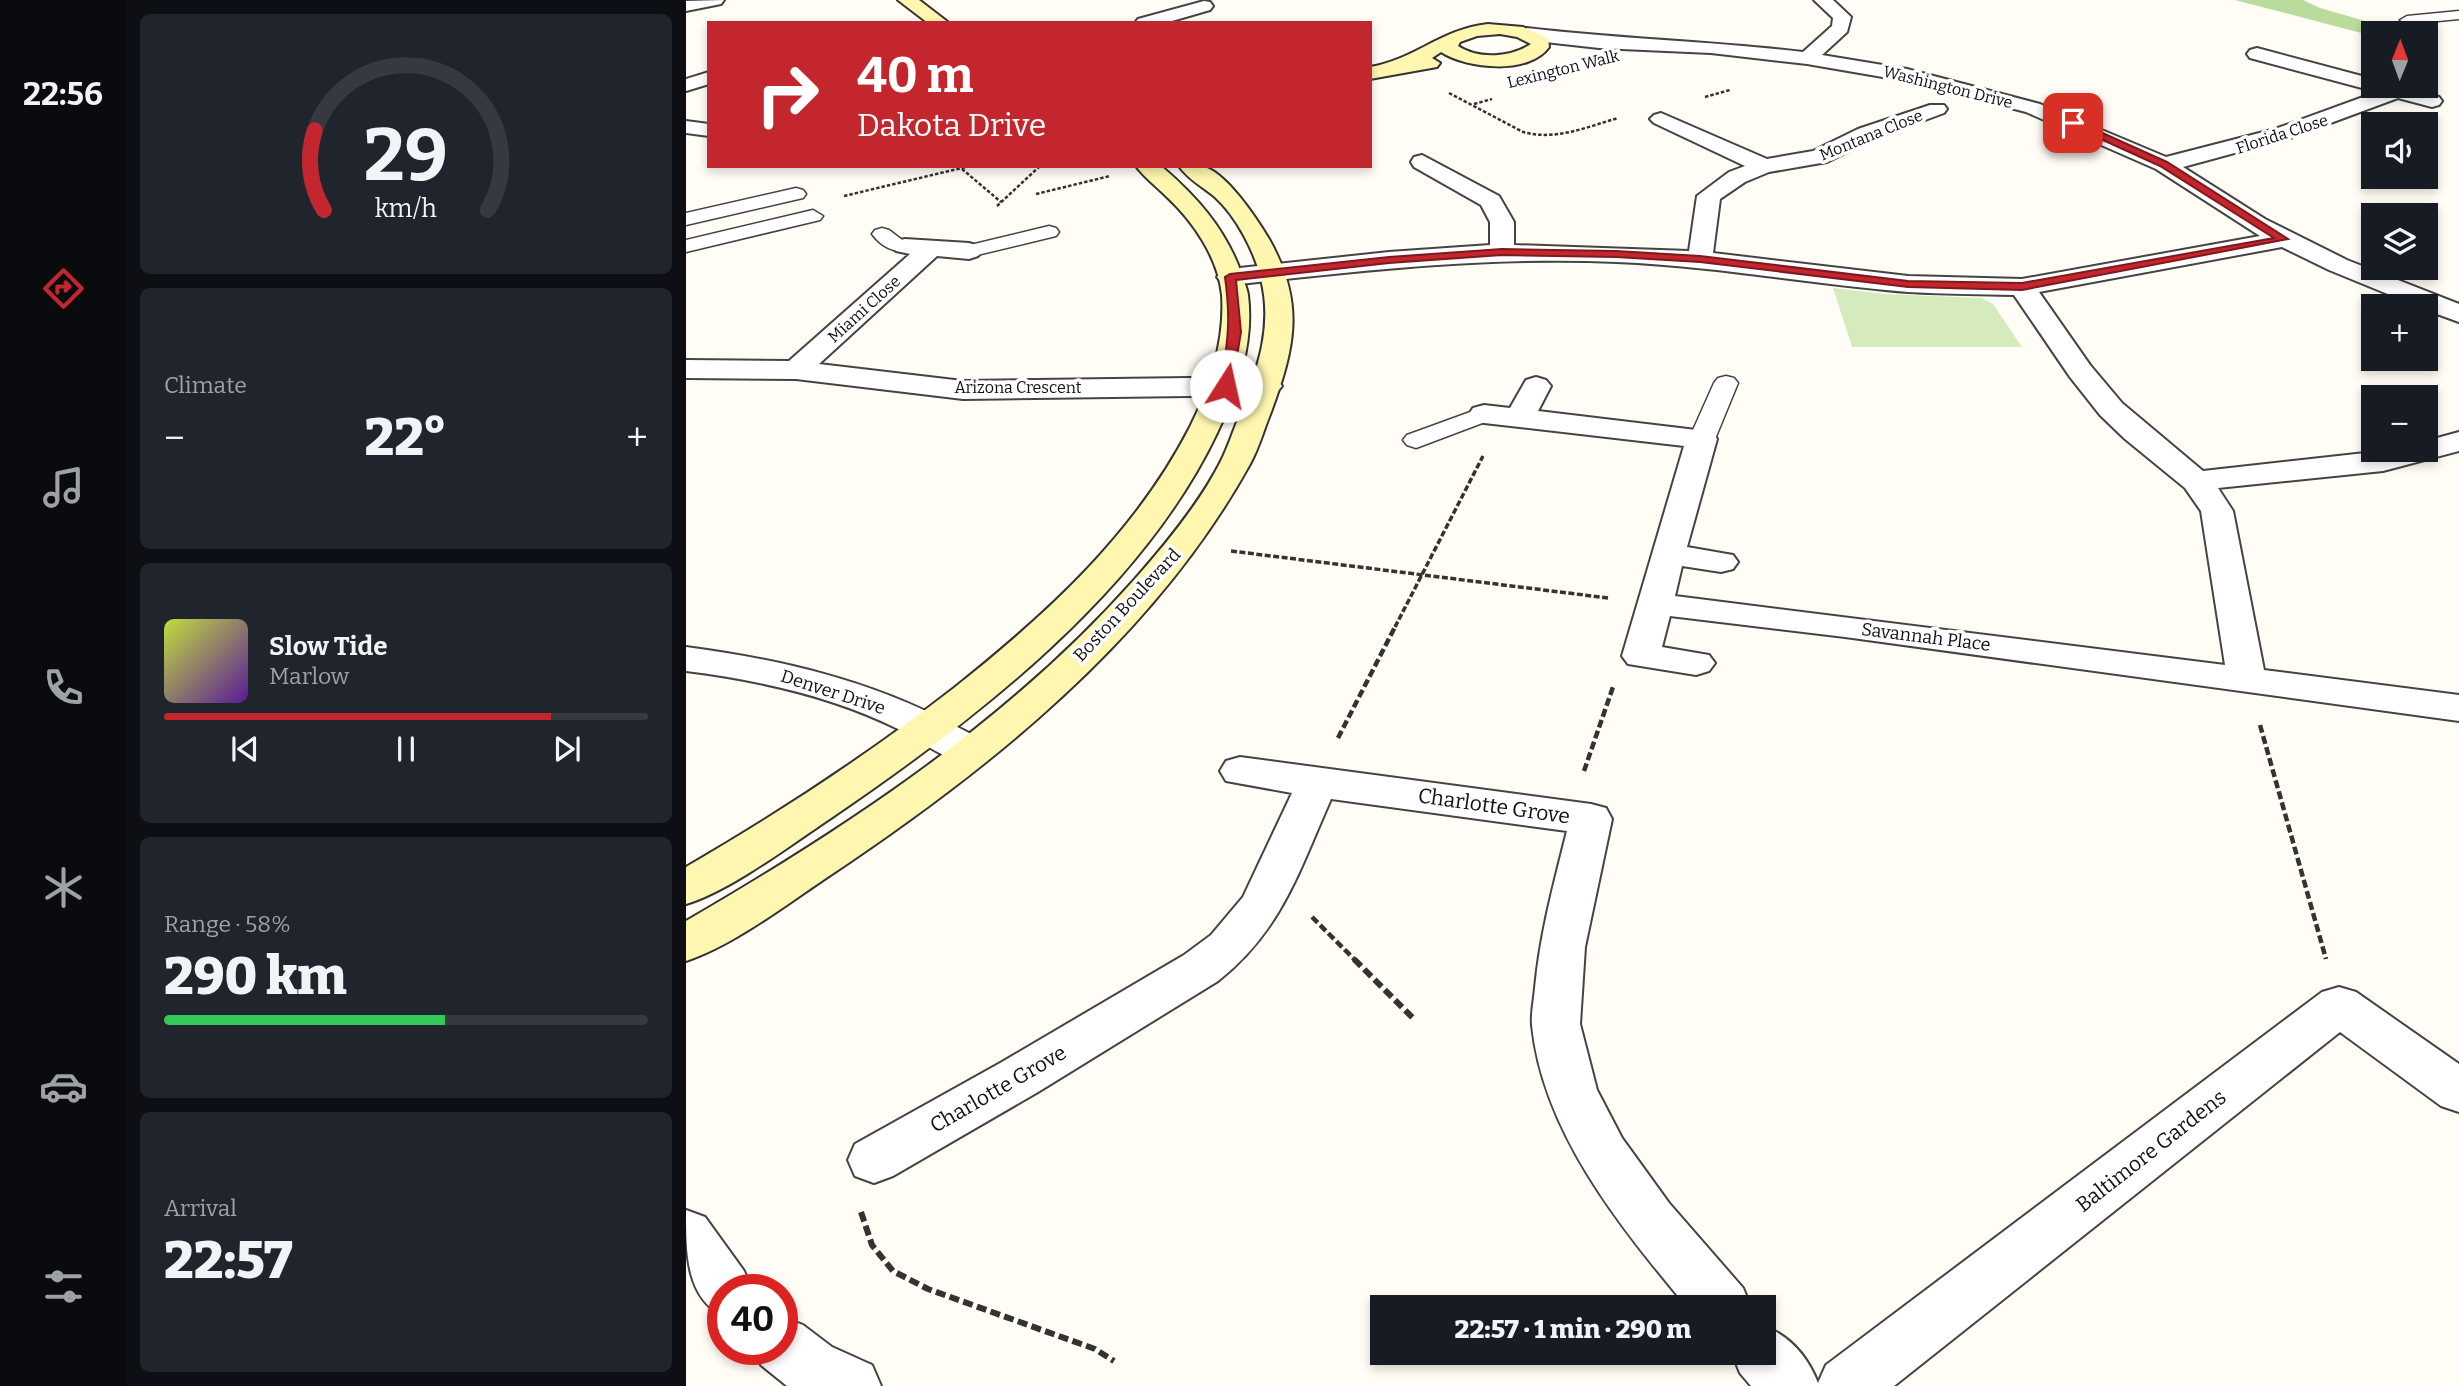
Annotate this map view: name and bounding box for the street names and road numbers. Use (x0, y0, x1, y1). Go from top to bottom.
street label: Lexington Walk (1505, 46, 1621, 92)
street label: Washington Drive (1881, 62, 2015, 112)
street label: Montana Close (1817, 106, 1925, 164)
street label: Florida Close (2234, 110, 2330, 158)
street label: Miami Close (824, 272, 904, 346)
street label: Arizona Crescent (954, 378, 1082, 397)
street label: Boston Boulevard (1069, 544, 1185, 666)
street label: Savannah Place (1860, 618, 1992, 656)
street label: Denver Drive (778, 665, 888, 719)
street label: Charlotte Grove (1416, 782, 1572, 830)
street label: Charlotte Grove (925, 1039, 1071, 1139)
street label: Baltimore Gardens (2071, 1084, 2231, 1218)

